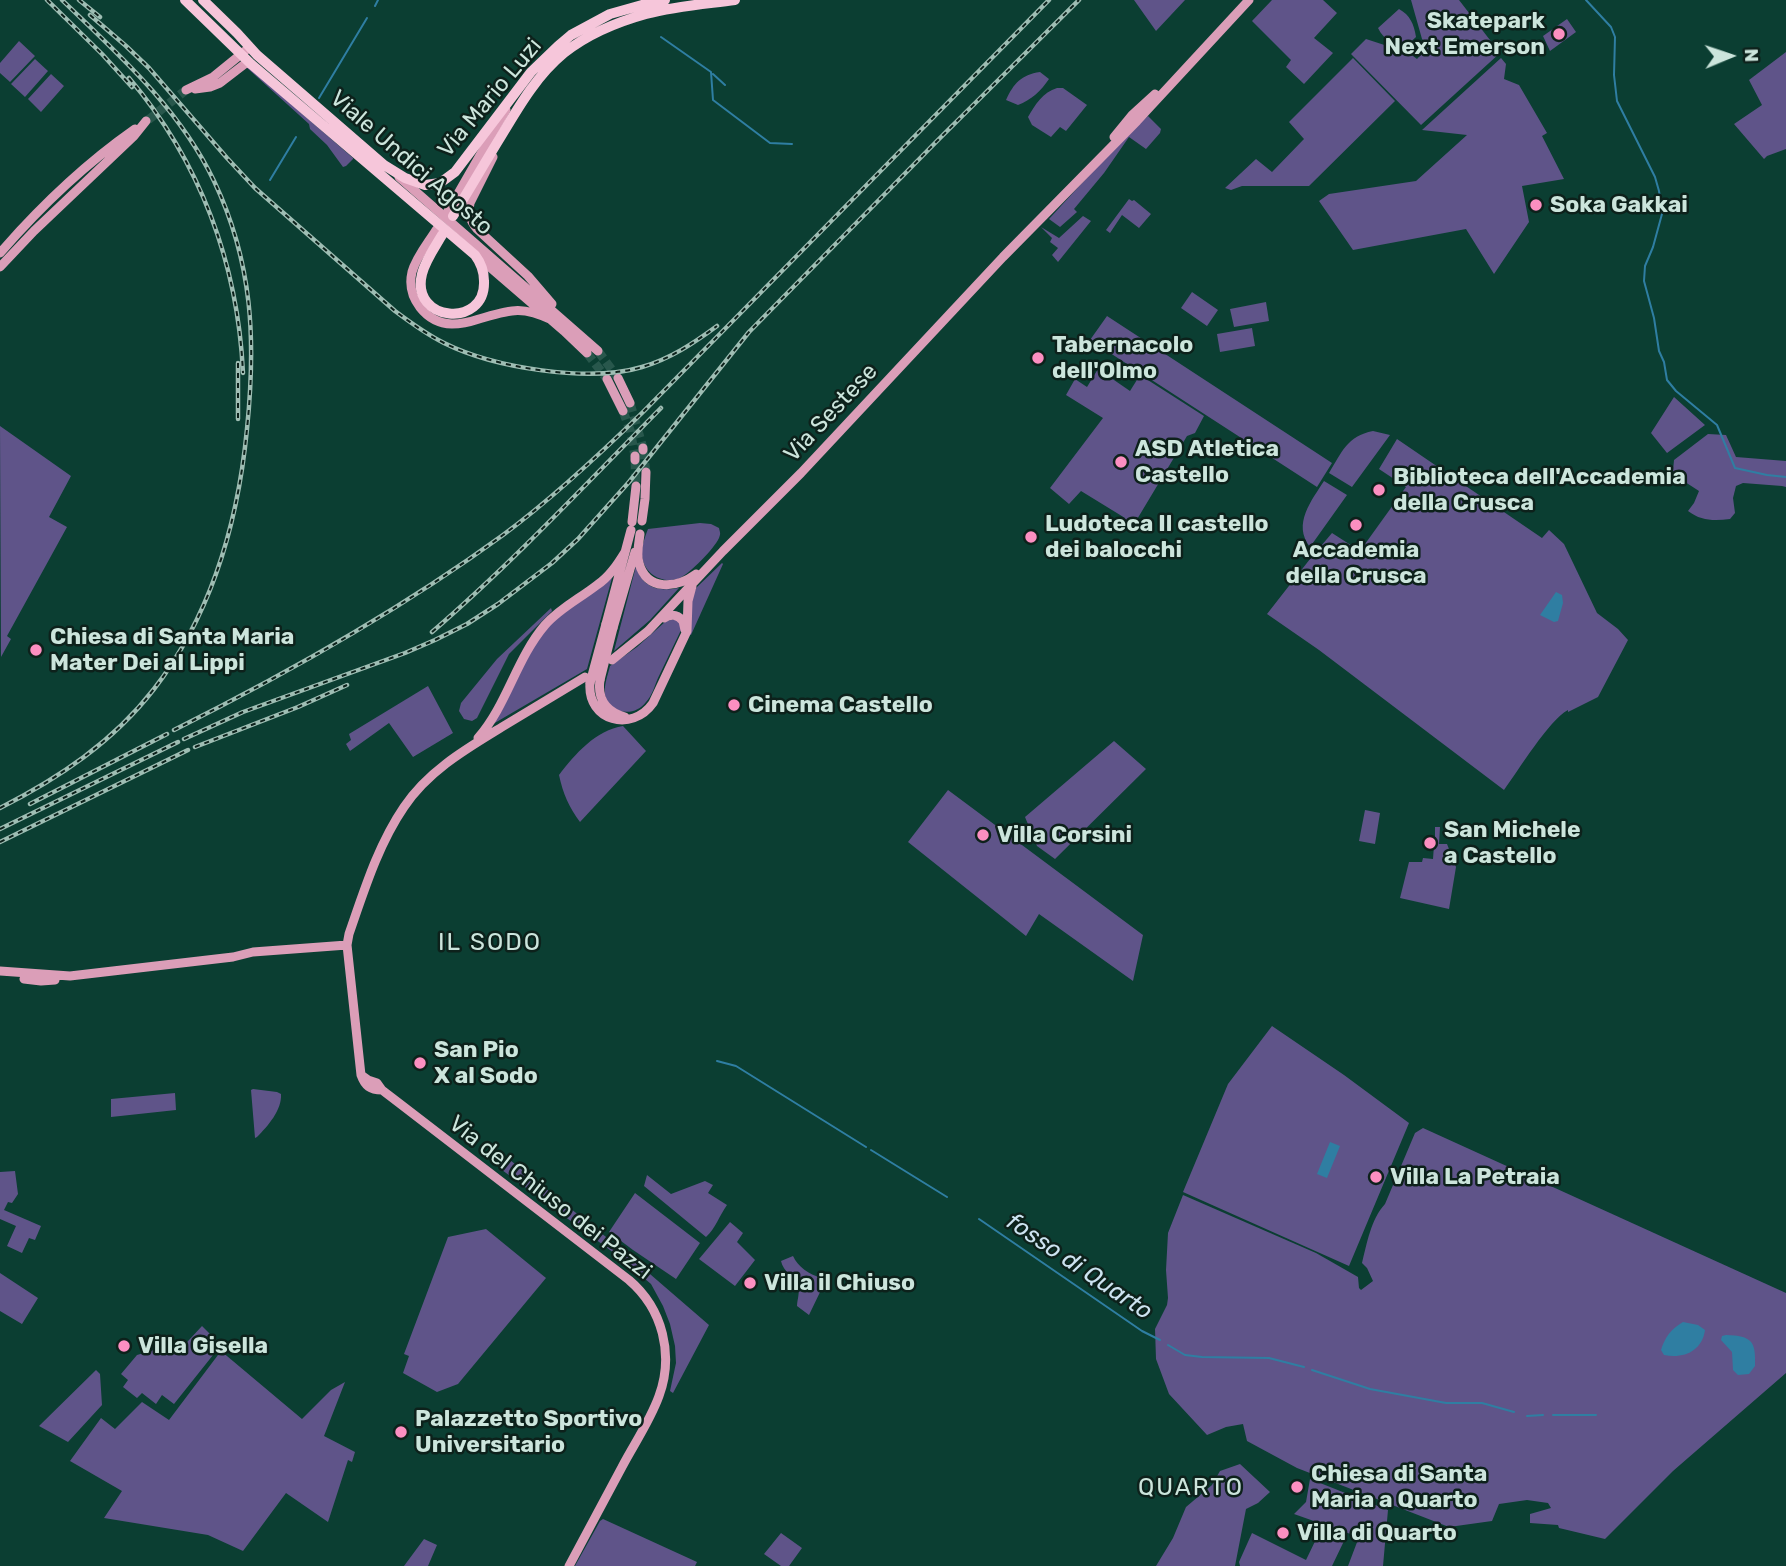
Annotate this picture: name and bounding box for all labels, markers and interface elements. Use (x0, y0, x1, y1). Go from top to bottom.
place label: Skatepark Next Emerson (1385, 7, 1545, 61)
north arrow (1695, 21, 1765, 91)
marker: Skatepark Next Emerson (1551, 26, 1567, 42)
street label: Via Mario Luzi (432, 33, 548, 163)
text: N (1740, 48, 1763, 62)
street label: Viale Undici Agosto (324, 85, 498, 241)
place label: Soka Gakkai (1550, 191, 1688, 219)
marker: Soka Gakkai (1528, 197, 1544, 213)
place label: Tabernacolo dell'Olmo (1052, 331, 1193, 385)
marker: Tabernacolo dell'Olmo (1030, 350, 1046, 366)
street label: Via Sestese (779, 358, 883, 468)
place label: ASD Atletica Castello (1135, 435, 1279, 489)
marker: ASD Atletica Castello (1113, 454, 1129, 470)
place label: Biblioteca dell'Accademia della Crusca (1393, 463, 1686, 517)
marker: Biblioteca dell'Accademia della Crusca (1371, 482, 1387, 498)
place label: Ludoteca Il castello dei balocchi (1045, 510, 1269, 564)
marker: Accademia della Crusca (1348, 517, 1364, 533)
marker: Ludoteca Il castello dei balocchi (1023, 529, 1039, 545)
place label: Accademia della Crusca (1286, 536, 1426, 590)
place label: Chiesa di Santa Maria Mater Dei al Lippi (50, 623, 294, 677)
marker: Chiesa di Santa Maria Mater Dei al Lippi (28, 642, 44, 658)
place label: Cinema Castello (748, 691, 933, 719)
marker: Cinema Castello (726, 697, 742, 713)
place label: San Michele a Castello (1444, 816, 1581, 870)
place label: Villa Corsini (997, 821, 1132, 849)
marker: Villa Corsini (975, 827, 991, 843)
marker: San Michele a Castello (1422, 835, 1438, 851)
district label: IL SODO (439, 929, 541, 957)
place label: San Pio X al Sodo (434, 1036, 538, 1090)
marker: San Pio X al Sodo (412, 1055, 428, 1071)
street label: Via del Chiuso dei Pazzi (443, 1110, 657, 1286)
place label: Villa La Petraia (1390, 1163, 1560, 1191)
marker: Villa La Petraia (1368, 1169, 1384, 1185)
water label: fosso di Quarto (1001, 1208, 1157, 1326)
place label: Villa il Chiuso (764, 1269, 915, 1297)
marker: Villa il Chiuso (742, 1275, 758, 1291)
place label: Villa Gisella (138, 1332, 268, 1360)
marker: Villa Gisella (116, 1338, 132, 1354)
place label: Palazzetto Sportivo Universitario (415, 1405, 642, 1459)
marker: Palazzetto Sportivo Universitario (393, 1424, 409, 1440)
place label: Chiesa di Santa Maria a Quarto (1311, 1460, 1487, 1514)
district label: QUARTO (1139, 1474, 1243, 1502)
marker: Chiesa di Santa Maria a Quarto (1289, 1479, 1305, 1495)
place label: Villa di Quarto (1297, 1519, 1457, 1547)
marker: Villa di Quarto (1275, 1525, 1291, 1541)

